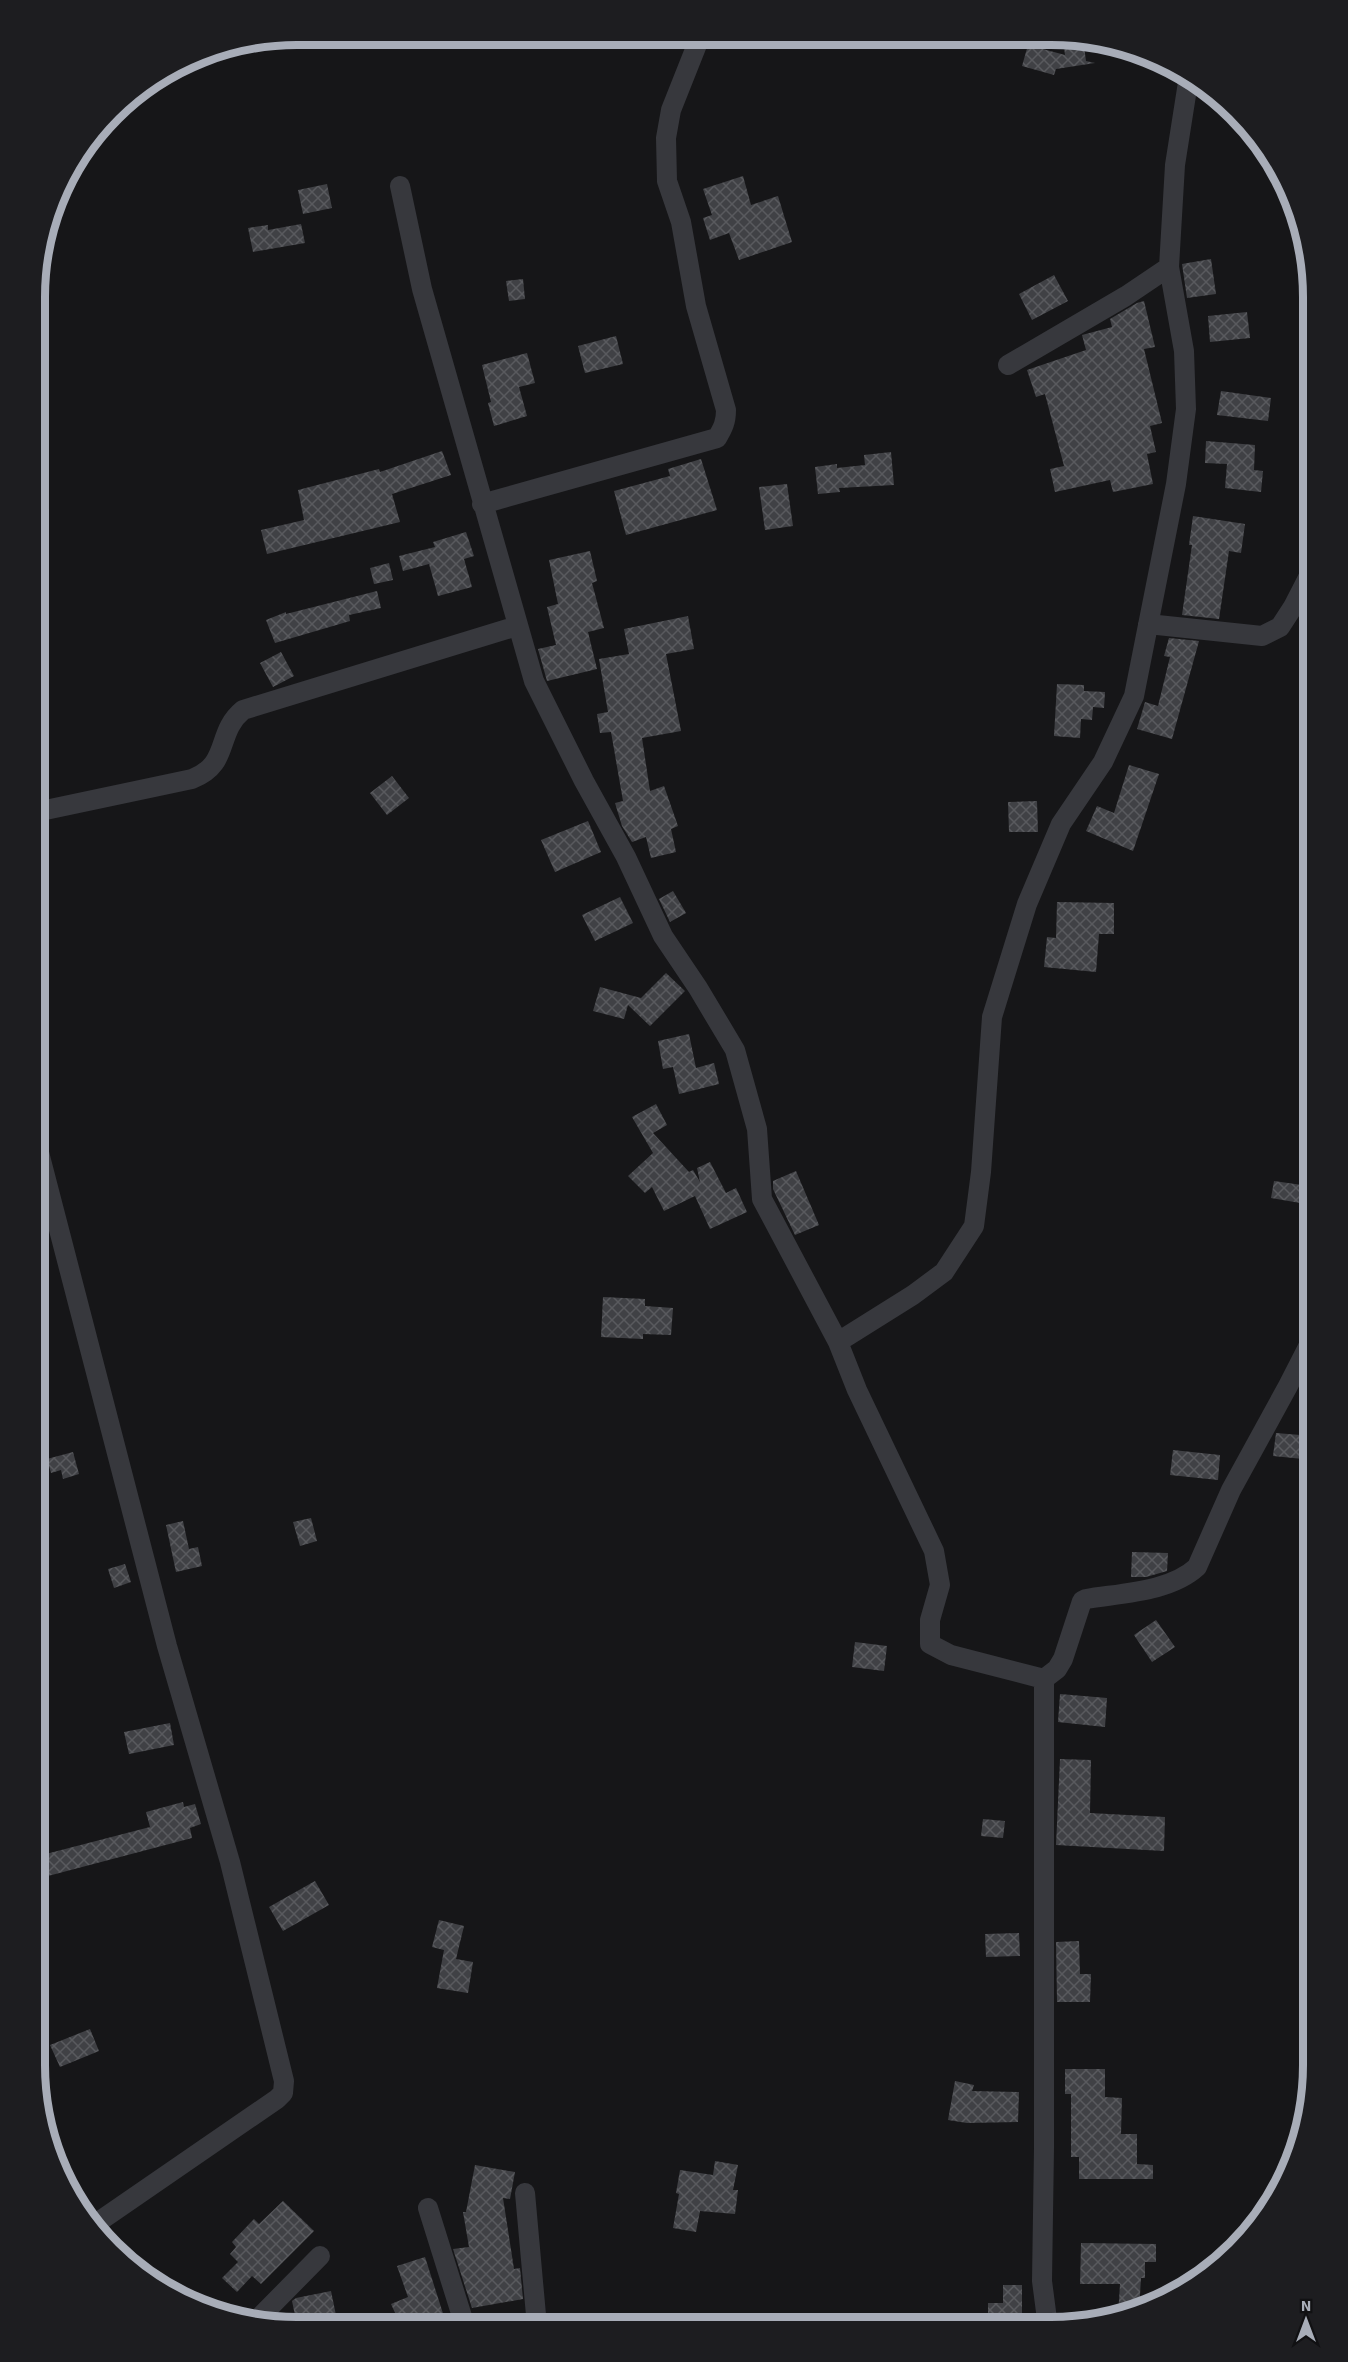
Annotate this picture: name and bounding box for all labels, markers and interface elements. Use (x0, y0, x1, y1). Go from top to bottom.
north arrow (1276, 2290, 1336, 2350)
text: N (1301, 2295, 1311, 2317)

